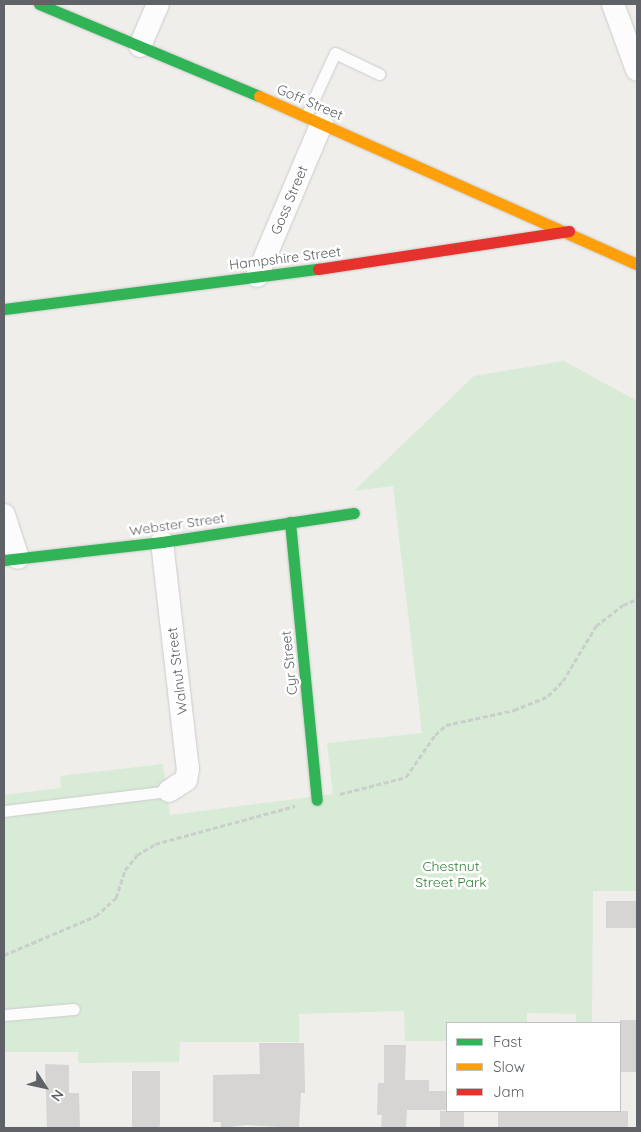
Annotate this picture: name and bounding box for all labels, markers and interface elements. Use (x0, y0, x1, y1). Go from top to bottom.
street label: Goff Street (274, 81, 346, 123)
street label: Goss Street (267, 163, 311, 237)
street label: Hampshire Street (228, 243, 342, 273)
street label: Webster Street (128, 509, 226, 539)
street label: Walnut Street (163, 626, 191, 716)
street label: Cyr Street (277, 630, 301, 696)
park label: Chestnut Street Park (415, 858, 487, 890)
legend (446, 1022, 621, 1112)
text: Fast (493, 1032, 522, 1051)
text: Slow (493, 1057, 525, 1076)
north arrow (20, 1062, 70, 1112)
text: Jam (493, 1082, 524, 1101)
text: N (47, 1086, 68, 1105)

